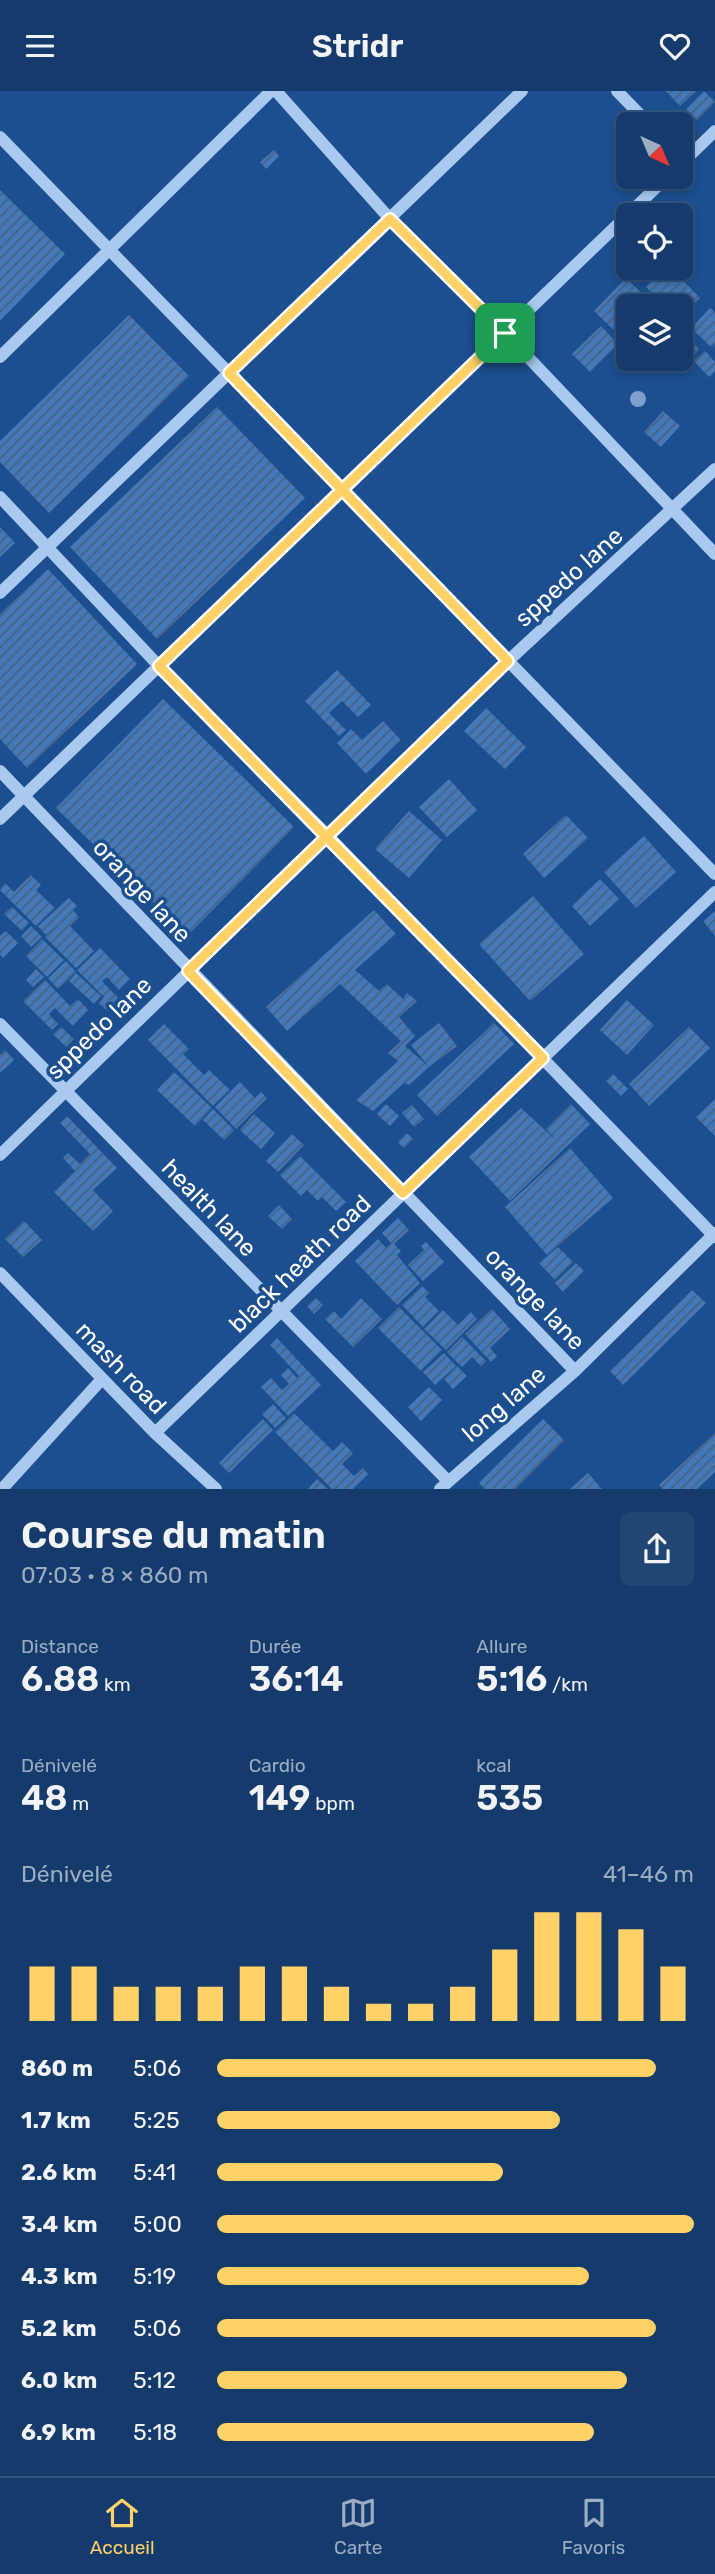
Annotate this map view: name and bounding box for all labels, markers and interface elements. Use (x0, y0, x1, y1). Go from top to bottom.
icon: menu (21, 27, 59, 65)
text: Stridr (312, 27, 403, 65)
icon: heart (656, 27, 694, 65)
north arrow (616, 112, 693, 189)
map controls (616, 112, 693, 371)
button: locate (616, 203, 693, 280)
button: layers (616, 294, 693, 371)
pin (475, 303, 535, 363)
icon: arrive (486, 314, 524, 352)
street label: sppedo lane (509, 521, 629, 633)
street label: orange lane (87, 833, 197, 949)
street label: sppedo lane (41, 971, 157, 1085)
street label: health lane (156, 1154, 262, 1262)
street label: black heath road (223, 1189, 377, 1339)
street label: orange lane (479, 1242, 591, 1356)
street label: mash road (70, 1316, 172, 1420)
street label: long lane (457, 1360, 551, 1448)
text: Course du matin (21, 1512, 326, 1558)
button: share (620, 1512, 694, 1586)
text: 07:03 · 8 × 860 m (21, 1561, 209, 1589)
text: Distance (21, 1635, 99, 1658)
text: Durée (249, 1635, 302, 1658)
text: Allure (476, 1635, 527, 1658)
text: 6.88 (21, 1658, 99, 1700)
text: 36:14 (249, 1658, 344, 1700)
text: 5:16 (476, 1658, 547, 1700)
text: km (99, 1673, 131, 1696)
text: /km (547, 1673, 588, 1696)
text: Dénivelé (21, 1754, 97, 1777)
text: Cardio (249, 1754, 306, 1777)
text: kcal (476, 1754, 511, 1777)
text: 48 (21, 1777, 68, 1819)
text: 149 (249, 1777, 311, 1819)
text: 535 (476, 1777, 543, 1819)
text: m (68, 1792, 89, 1815)
text: bpm (311, 1792, 355, 1815)
text: Dénivelé (21, 1860, 113, 1888)
text: 41–46 m (603, 1860, 694, 1888)
text: 860 m (21, 2054, 93, 2082)
text: 5:06 (133, 2054, 181, 2082)
text: 1.7 km (21, 2106, 91, 2134)
text: 5:25 (133, 2106, 180, 2134)
text: 2.6 km (21, 2158, 97, 2186)
text: 5:41 (133, 2158, 176, 2186)
text: 3.4 km (21, 2210, 98, 2238)
text: 5:00 (133, 2210, 182, 2238)
text: 4.3 km (21, 2262, 98, 2290)
text: 5:19 (133, 2262, 176, 2290)
text: 5.2 km (21, 2314, 97, 2342)
text: 5:06 (133, 2314, 181, 2342)
text: 6.0 km (21, 2366, 97, 2394)
text: 5:12 (133, 2366, 176, 2394)
text: 6.9 km (21, 2418, 96, 2446)
text: 5:18 (133, 2418, 177, 2446)
tab: Accueil (90, 2494, 155, 2559)
tab: Carte (334, 2494, 382, 2559)
tab: Favoris (562, 2494, 625, 2559)

